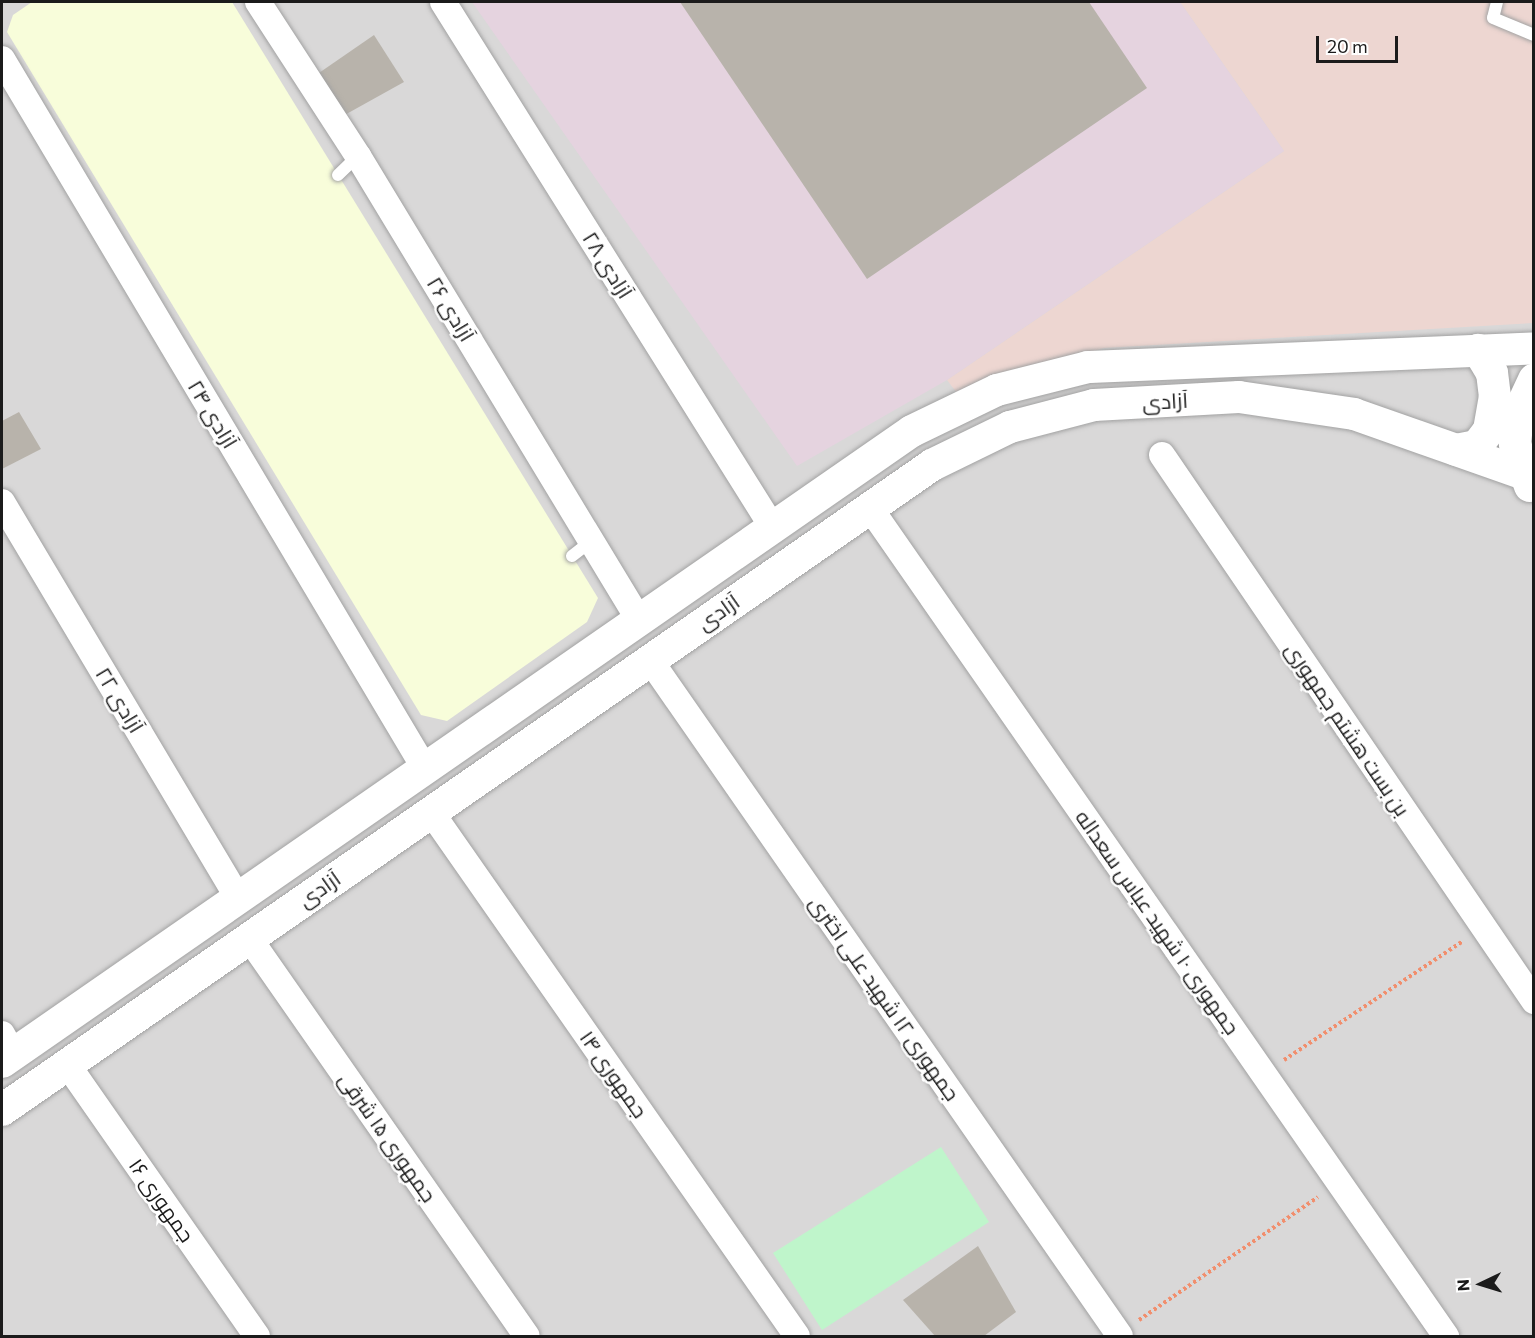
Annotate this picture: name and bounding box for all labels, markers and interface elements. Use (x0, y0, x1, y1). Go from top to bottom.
scale bar (1319, 24, 1402, 62)
text: 20 m (1327, 35, 1368, 57)
street label: آزادی ۲۸ (578, 227, 638, 303)
street label: آزادی ۲۶ (422, 272, 480, 346)
street label: آزادی ۲۴ (183, 375, 243, 453)
street label: آزادی (1141, 387, 1189, 415)
street label: آزادی (692, 589, 744, 635)
street label: بن بست هشتم جمهوری (1280, 637, 1416, 821)
street label: آزادی ۲۲ (91, 663, 149, 737)
street label: جمهوری ۱۰ شهید عباس سعداله (1071, 805, 1245, 1039)
street label: آزادی (293, 866, 345, 912)
street label: جمهوری ۱۲ شهید علی اختری (805, 891, 965, 1105)
street label: جمهوری ۱۴ (575, 1026, 653, 1122)
street label: جمهوری ۱۵ شرقی (334, 1067, 442, 1207)
street label: جمهوری ۱۶ (124, 1153, 200, 1247)
north arrow (1451, 1254, 1511, 1314)
text: N (1453, 1279, 1472, 1292)

